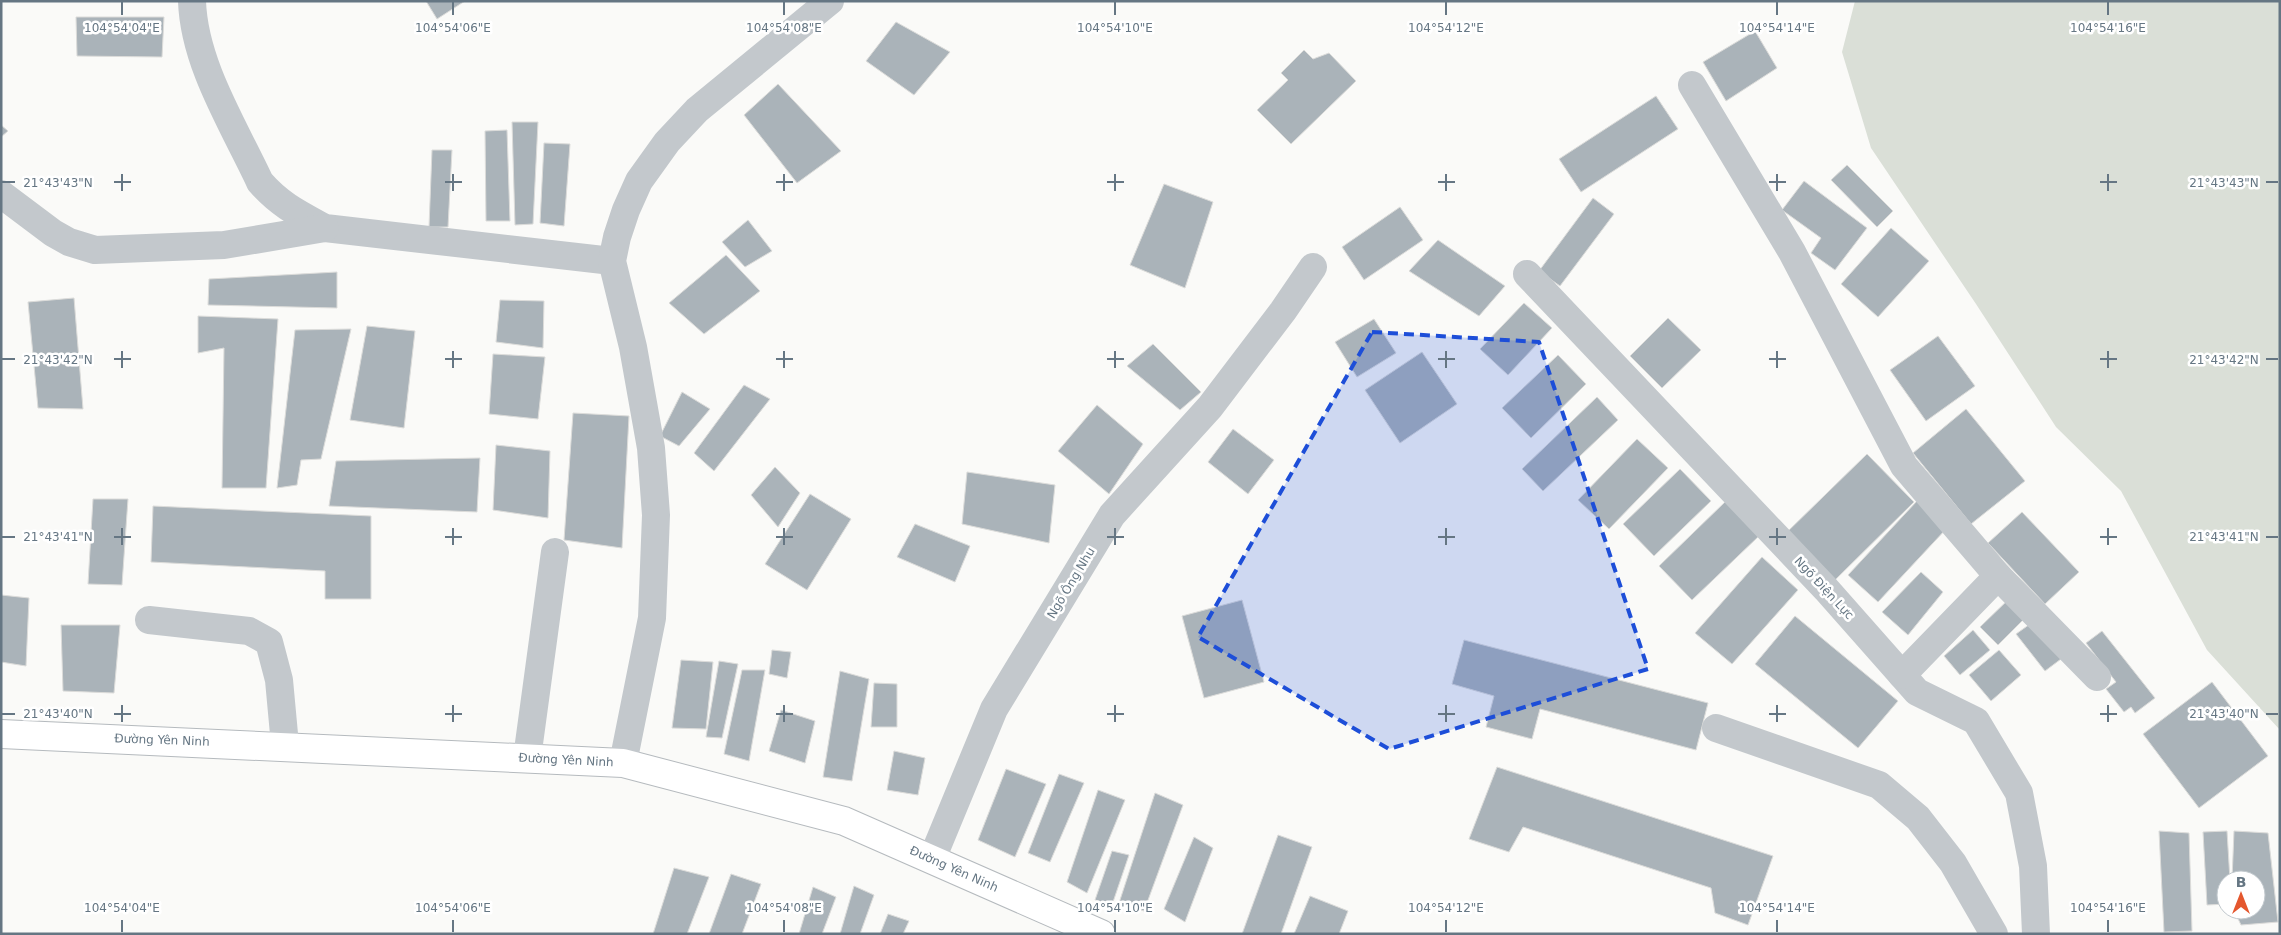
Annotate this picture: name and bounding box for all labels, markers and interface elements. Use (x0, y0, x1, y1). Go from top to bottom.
text: 104°54'04"E (84, 21, 160, 35)
text: 104°54'06"E (415, 21, 491, 35)
text: 104°54'08"E (746, 21, 822, 35)
text: 104°54'10"E (1077, 21, 1153, 35)
text: 104°54'12"E (1408, 21, 1484, 35)
text: 104°54'14"E (1739, 21, 1815, 35)
text: 104°54'16"E (2070, 21, 2146, 35)
text: 21°43'43"N (23, 176, 93, 190)
text: 21°43'43"N (2189, 176, 2259, 190)
text: 21°43'42"N (23, 353, 93, 367)
text: 21°43'42"N (2189, 353, 2259, 367)
text: 21°43'41"N (23, 530, 93, 544)
text: 21°43'41"N (2189, 530, 2259, 544)
street label: Ngõ Ông Nhu (1043, 544, 1098, 621)
street label: Ngõ Điện Lực (1792, 554, 1856, 622)
text: 21°43'40"N (23, 707, 93, 721)
text: 21°43'40"N (2189, 707, 2259, 721)
street label: Đường Yên Ninh (114, 731, 210, 749)
street label: Đường Yên Ninh (518, 751, 614, 769)
street label: Đường Yên Ninh (908, 843, 1000, 895)
north arrow (2216, 870, 2266, 920)
text: B (2236, 874, 2246, 890)
text: 104°54'04"E (84, 901, 160, 915)
text: 104°54'06"E (415, 901, 491, 915)
text: 104°54'08"E (746, 901, 822, 915)
text: 104°54'10"E (1077, 901, 1153, 915)
text: 104°54'12"E (1408, 901, 1484, 915)
text: 104°54'14"E (1739, 901, 1815, 915)
text: 104°54'16"E (2070, 901, 2146, 915)

